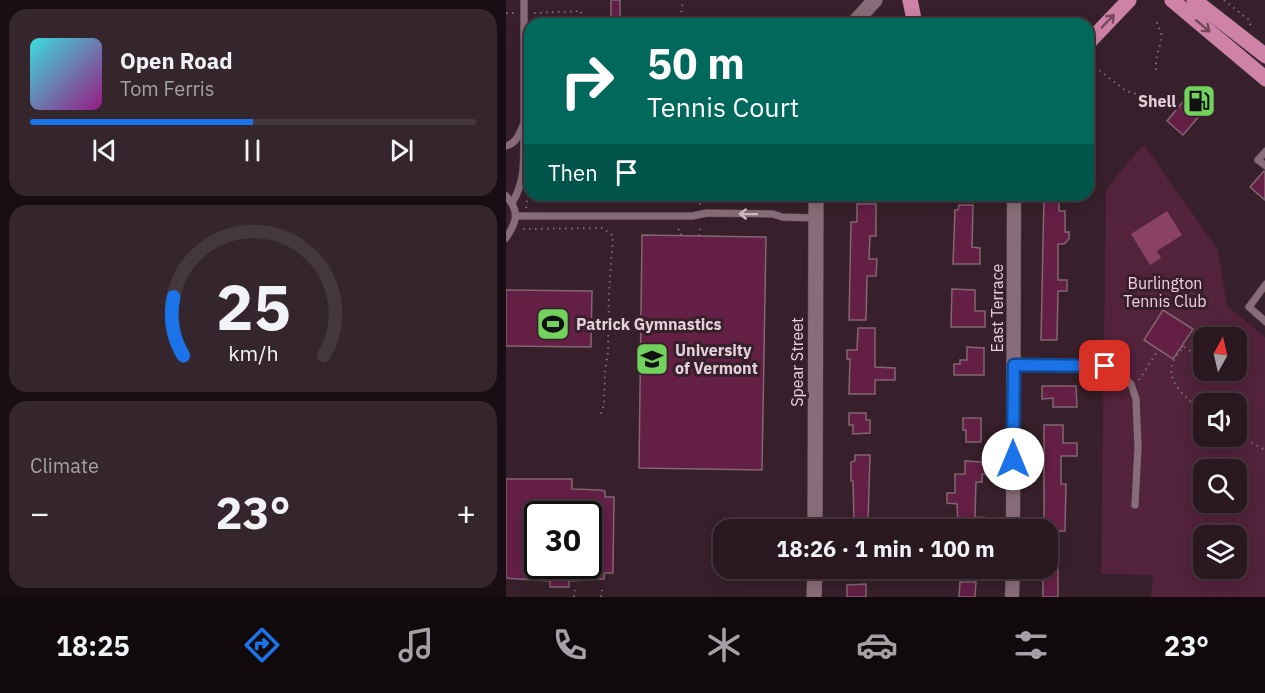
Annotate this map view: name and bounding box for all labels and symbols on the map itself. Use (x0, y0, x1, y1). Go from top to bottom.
one-way arrow (1101, 14, 1116, 29)
one-way arrow (1195, 19, 1210, 33)
fuel station icon: Shell (1181, 83, 1217, 119)
place label: Shell (1138, 91, 1176, 111)
one-way arrow (738, 208, 758, 220)
street label: East Terrace (987, 263, 1007, 352)
park label: Burlington Tennis Club (1123, 273, 1207, 311)
sports icon: Patrick Gymnastics (535, 306, 571, 342)
place label: Patrick Gymnastics (576, 314, 722, 334)
street label: Spear Street (787, 317, 807, 407)
north arrow (1193, 327, 1247, 381)
place label: University of Vermont (675, 340, 758, 378)
pin (1079, 340, 1130, 391)
school or university icon: University of Vermont (634, 341, 670, 377)
position arrow (981, 427, 1045, 491)
speed limit sign: 30 (524, 501, 602, 579)

